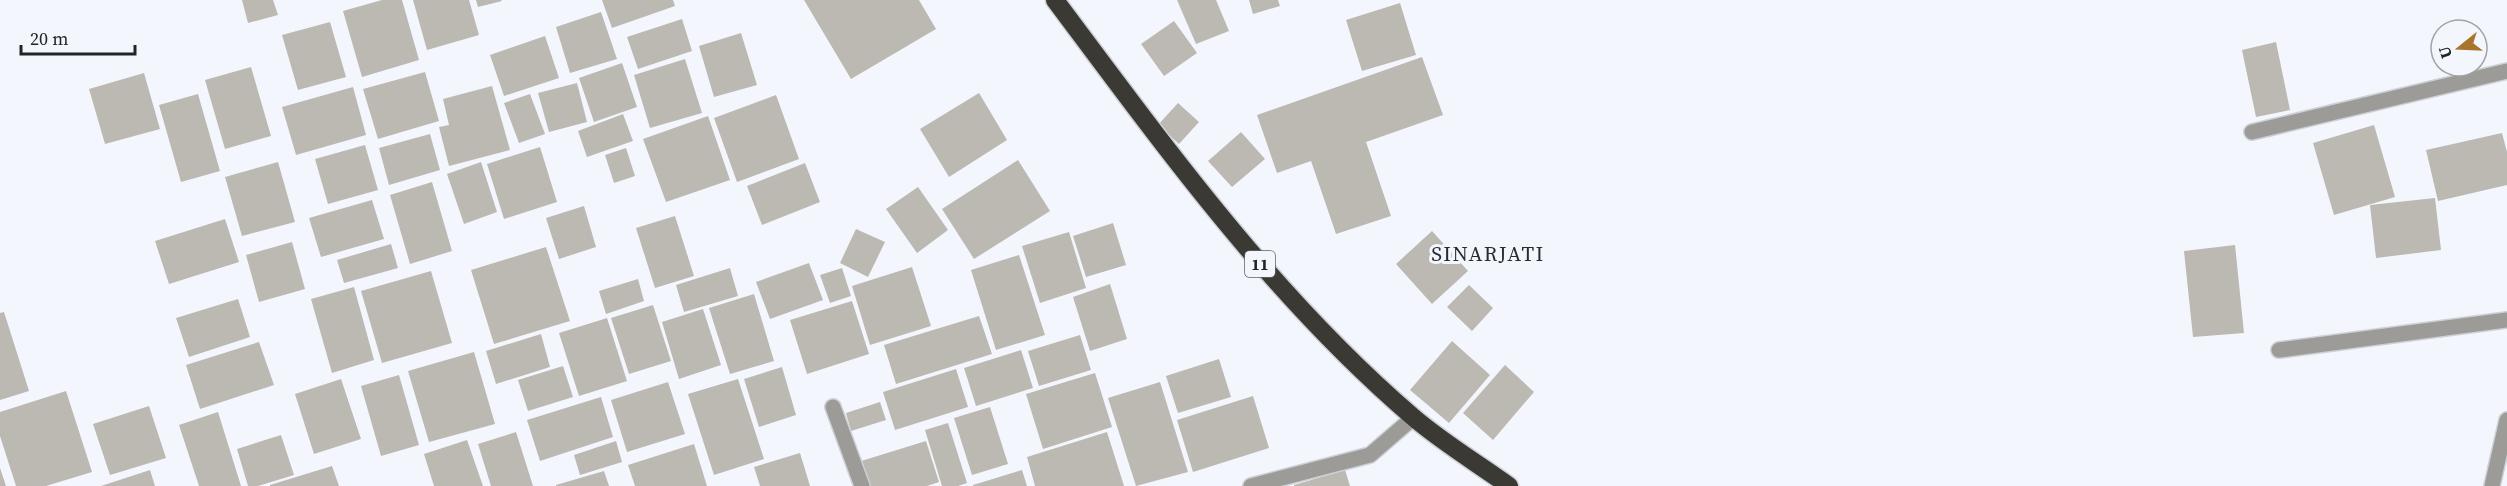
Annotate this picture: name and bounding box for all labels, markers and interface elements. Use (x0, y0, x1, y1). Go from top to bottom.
scale bar (21, 18, 135, 56)
north arrow (2429, 18, 2489, 78)
text: 20 m (30, 26, 68, 51)
text: U (2432, 43, 2457, 62)
district label: SINARJATI (1431, 239, 1545, 268)
road number: 11 (1245, 251, 1275, 277)

